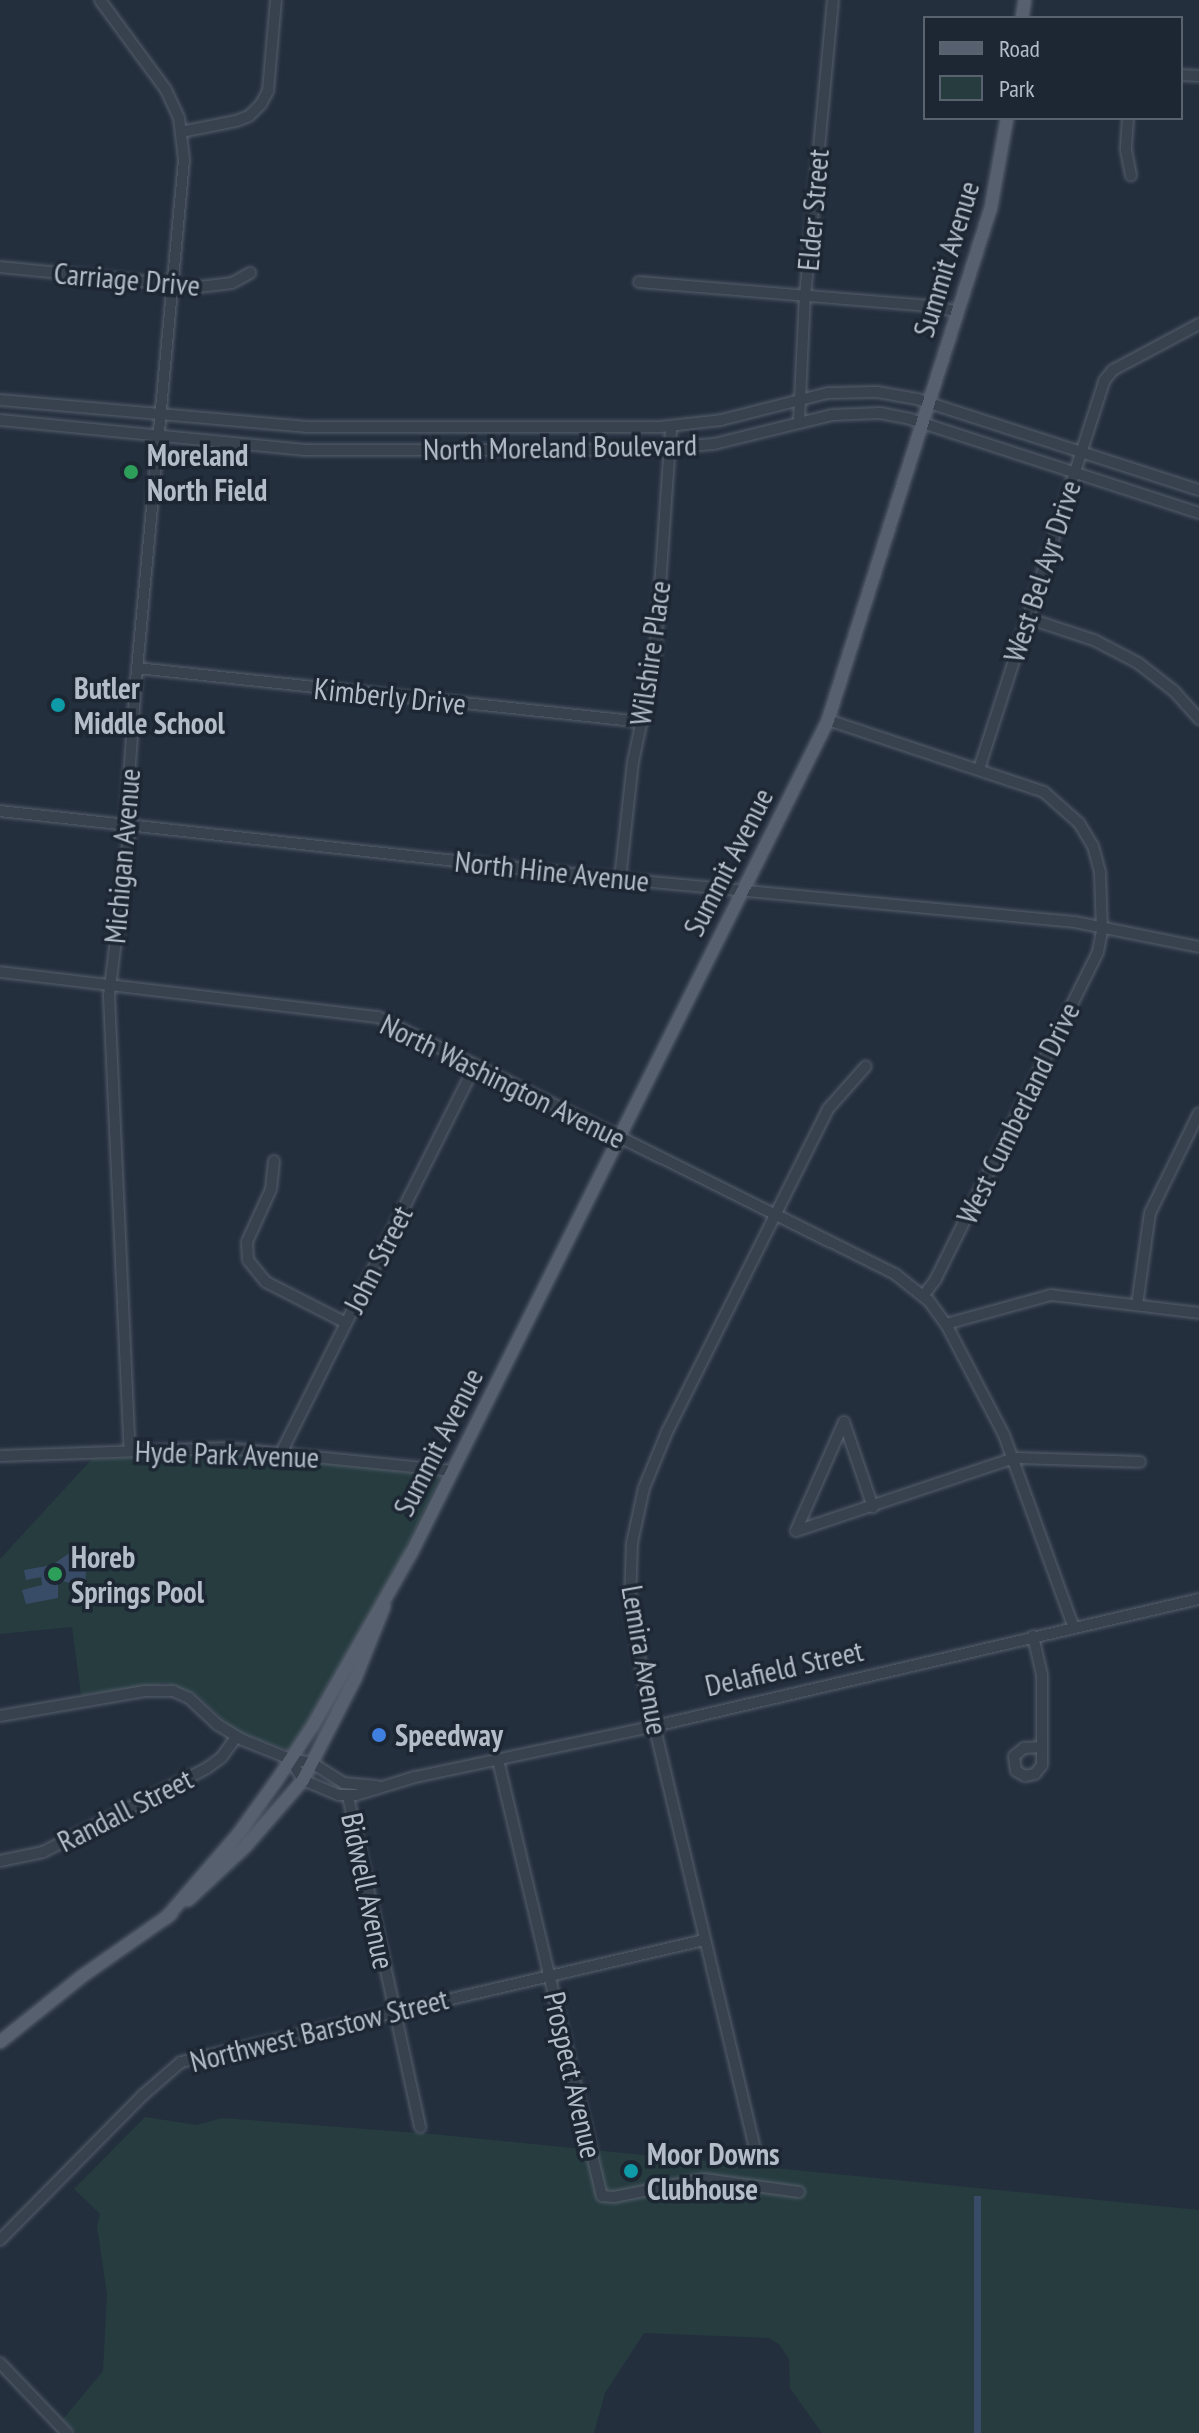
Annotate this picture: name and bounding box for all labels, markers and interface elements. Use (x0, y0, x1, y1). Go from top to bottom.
legend (923, 16, 1183, 120)
text: Road (999, 33, 1040, 64)
text: Park (999, 73, 1035, 104)
street label: Elder Street (790, 148, 836, 272)
street label: Summit Avenue (905, 176, 987, 342)
street label: Carriage Drive (52, 255, 202, 303)
street label: North Moreland Boulevard (423, 427, 697, 467)
place label: Moreland North Field (147, 437, 267, 508)
marker: Moreland North Field (122, 463, 140, 481)
street label: West Bel Ayr Drive (996, 475, 1088, 667)
street label: Wilshire Place (622, 578, 678, 728)
place label: Butler Middle School (74, 670, 225, 740)
street label: Kimberly Drive (312, 670, 468, 722)
marker: Butler Middle School (49, 696, 67, 714)
street label: Michigan Avenue (96, 767, 148, 945)
street label: Summit Avenue (675, 782, 781, 942)
street label: North Hine Avenue (453, 843, 651, 899)
street label: West Cumberland Drive (949, 996, 1087, 1230)
street label: North Washington Avenue (374, 1006, 632, 1156)
street label: John Street (336, 1200, 420, 1318)
street label: Summit Avenue (385, 1362, 491, 1522)
street label: Hyde Park Avenue (133, 1433, 321, 1475)
place label: Horeb Springs Pool (71, 1539, 204, 1610)
marker: Horeb Springs Pool (46, 1565, 64, 1583)
street label: Lemira Avenue (614, 1582, 676, 1738)
street label: Delafield Street (701, 1632, 867, 1704)
place label: Speedway (395, 1717, 503, 1753)
marker: Speedway (370, 1726, 388, 1744)
street label: Randall Street (51, 1761, 199, 1859)
street label: Bidwell Avenue (334, 1809, 402, 1973)
street label: Northwest Barstow Street (186, 1980, 452, 2080)
street label: Prospect Avenue (536, 1988, 610, 2162)
place label: Moor Downs Clubhouse (647, 2136, 780, 2206)
marker: Moor Downs Clubhouse (622, 2162, 640, 2180)

